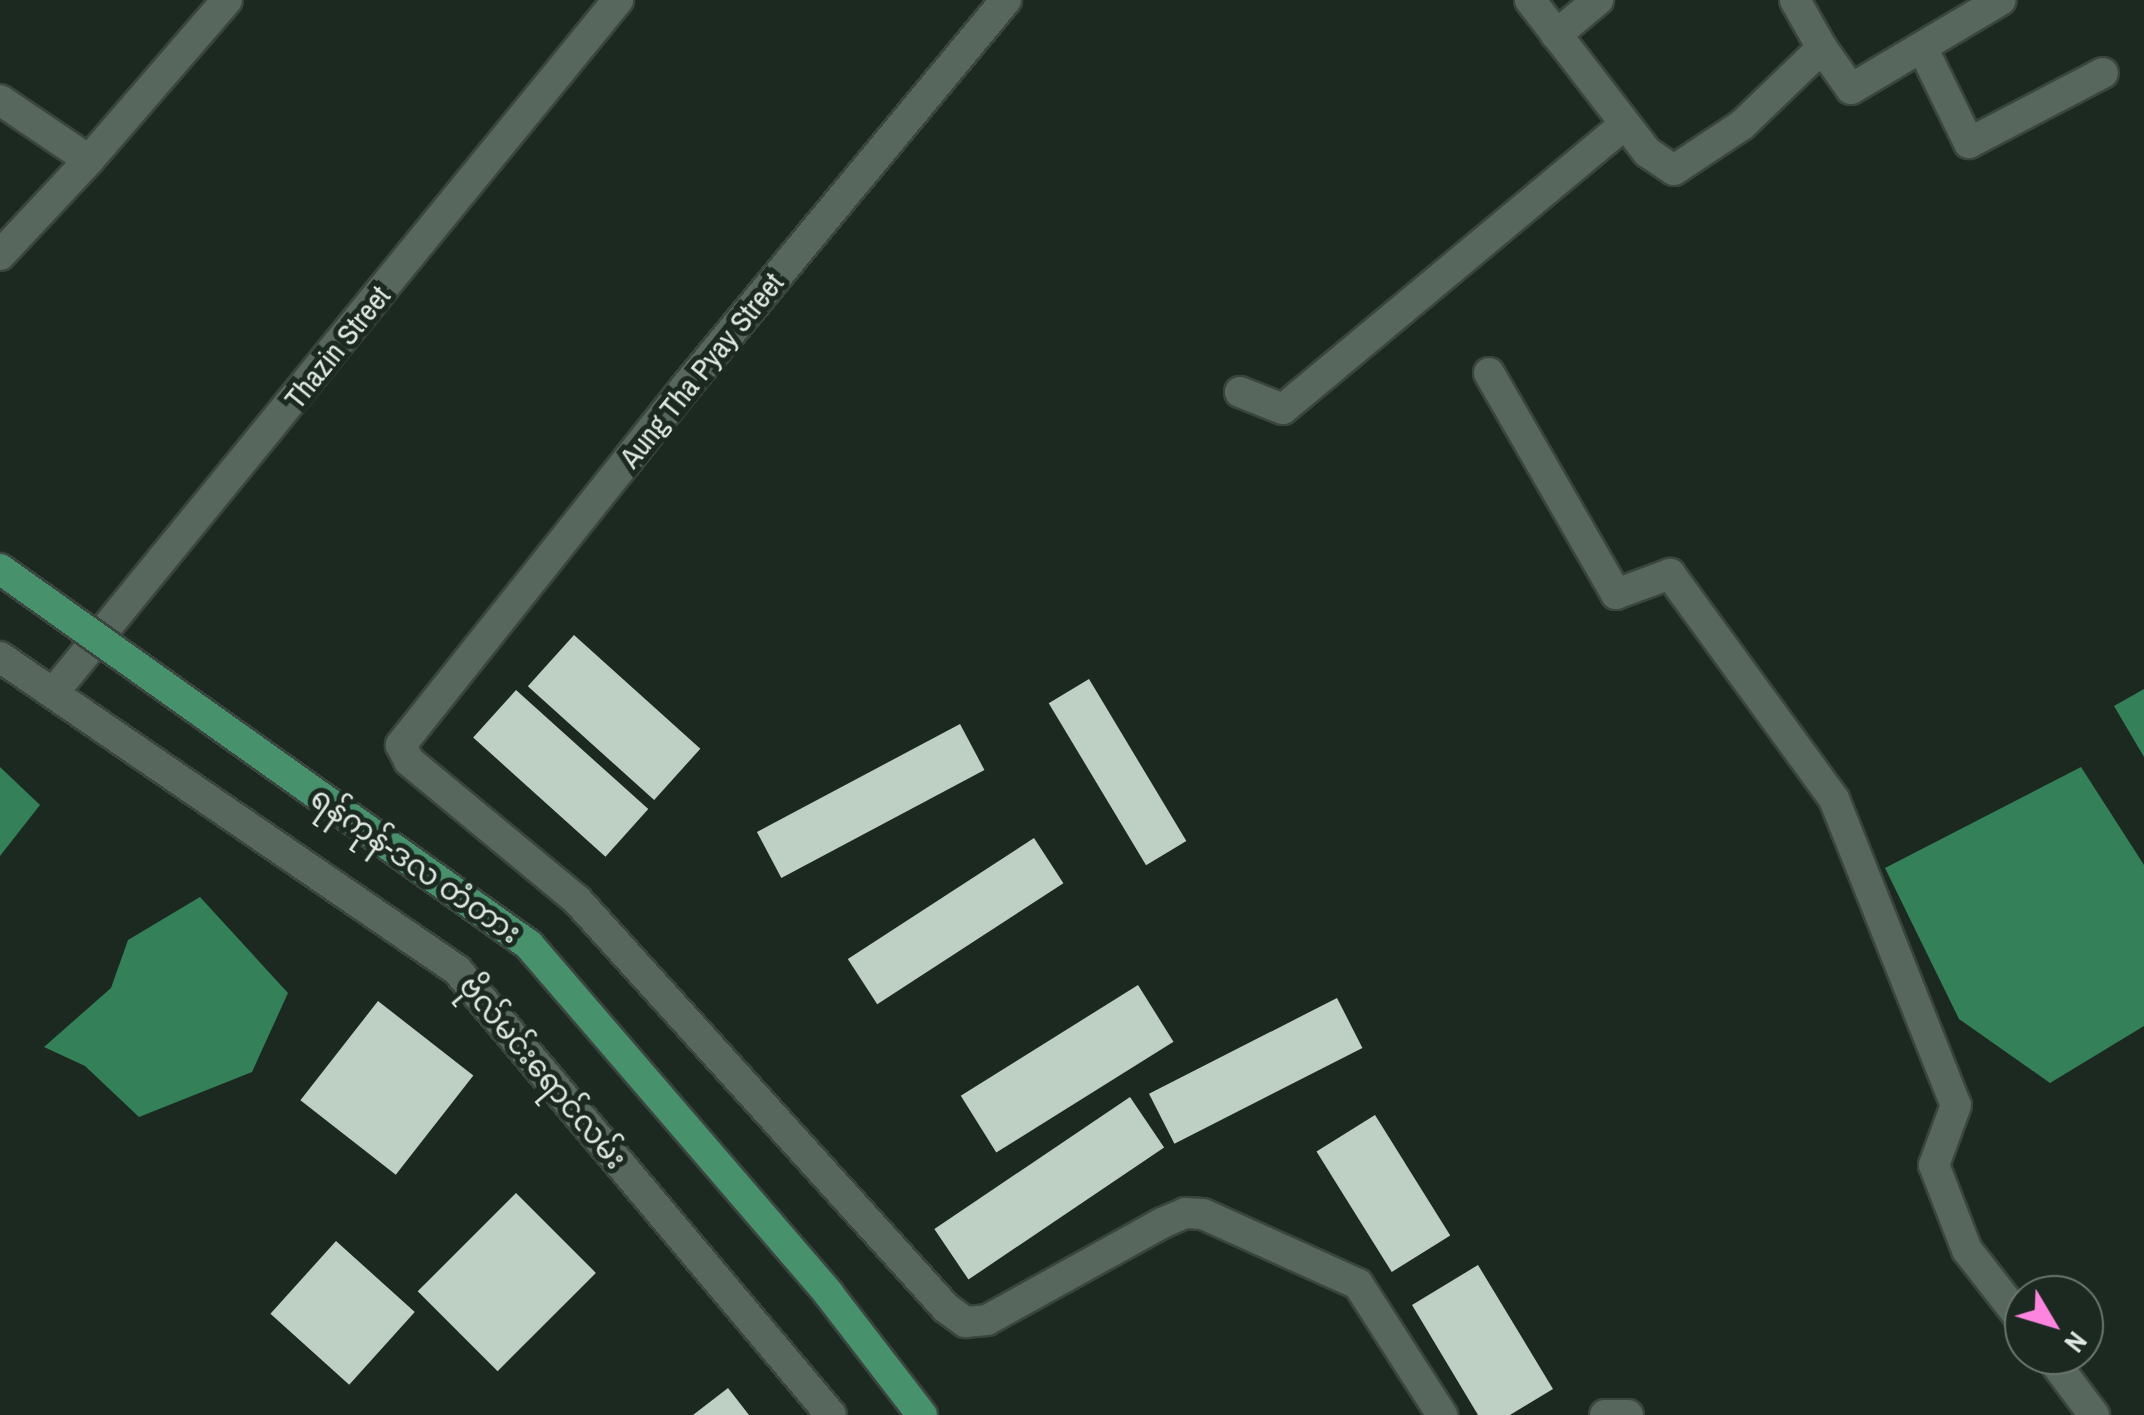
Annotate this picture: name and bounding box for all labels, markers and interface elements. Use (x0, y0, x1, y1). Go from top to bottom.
street label: Aung Tha Pyay Street (611, 265, 791, 475)
street label: Thazin Street (277, 278, 397, 416)
street label: ရန်ကုန်-ဒလ တံတား (304, 779, 528, 951)
street label: ဗိုလ်မင်းရောင်လမ်း (452, 968, 634, 1176)
north arrow (2004, 1275, 2104, 1375)
text: N (2056, 1324, 2096, 1360)

